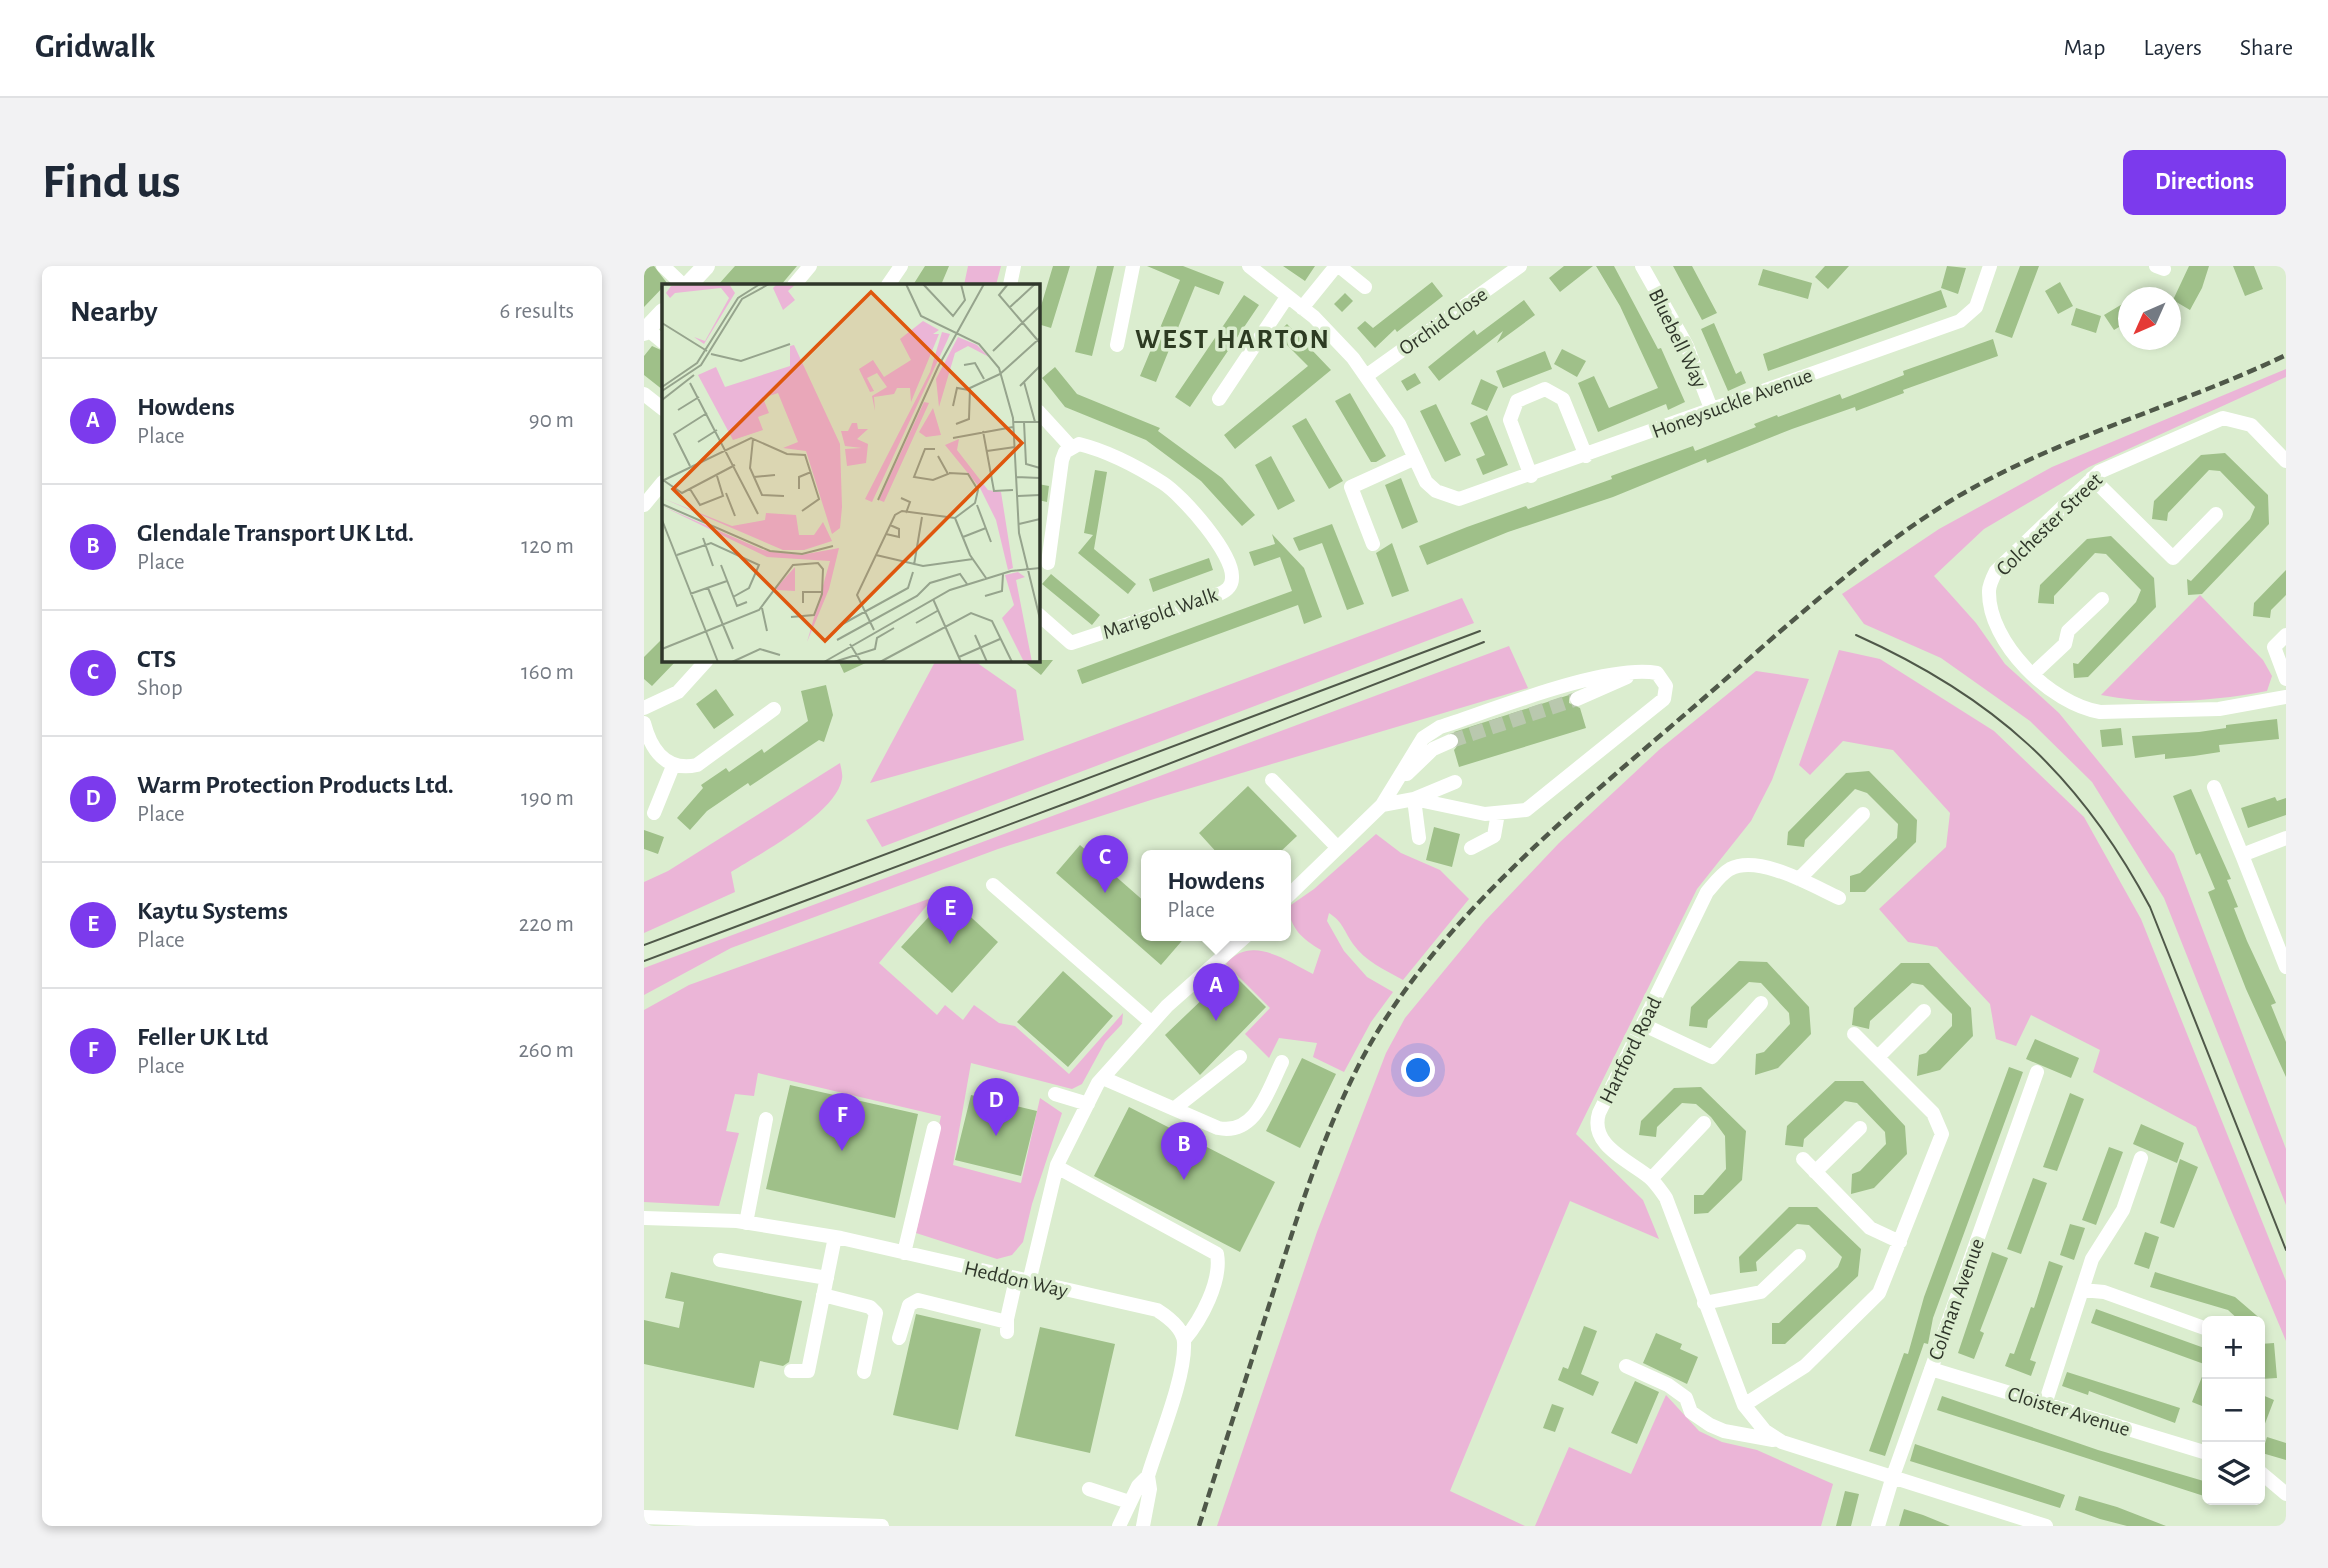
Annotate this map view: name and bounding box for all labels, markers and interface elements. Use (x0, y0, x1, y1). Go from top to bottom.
text: Gridwalk (35, 31, 155, 64)
text: Map (2063, 36, 2105, 60)
text: Layers (2143, 36, 2202, 60)
text: Share (2240, 36, 2293, 60)
button: Directions (2123, 150, 2286, 215)
text: Find us (42, 158, 181, 207)
street label: Orchid Close (1395, 283, 1491, 359)
inset map (662, 284, 1040, 662)
street label: Bluebell Way (1645, 285, 1710, 391)
north arrow (2118, 287, 2181, 350)
text: Nearby (70, 297, 158, 327)
text: 6 results (500, 300, 574, 323)
district label: WEST HARTON (1135, 326, 1331, 354)
street label: Honeysuckle Avenue (1649, 365, 1815, 442)
text: Howdens (137, 394, 235, 420)
text: A (86, 409, 100, 432)
text: 90 m (529, 409, 574, 432)
text: Place (137, 425, 185, 448)
street label: Colchester Street (1992, 469, 2107, 580)
text: Glendale Transport UK Ltd. (137, 520, 414, 546)
text: B (86, 535, 100, 558)
text: 120 m (521, 535, 574, 558)
text: Place (137, 551, 185, 574)
street label: Marigold Walk (1100, 584, 1221, 643)
text: CTS (137, 646, 176, 672)
text: C (87, 661, 99, 684)
text: 160 m (521, 661, 574, 684)
text: Shop (137, 677, 183, 700)
text: Warm Protection Products Ltd. (137, 772, 454, 798)
text: D (85, 787, 101, 810)
text: 190 m (521, 787, 574, 810)
text: Place (137, 803, 185, 826)
pin: C (1082, 835, 1128, 893)
popup (1141, 850, 1291, 941)
text: Howdens (1167, 868, 1265, 894)
pin: E (927, 886, 973, 944)
text: Kaytu Systems (137, 898, 288, 924)
text: Place (1167, 899, 1215, 922)
text: E (87, 913, 99, 936)
text: 220 m (519, 913, 574, 936)
text: Place (137, 929, 185, 952)
pin: A (1193, 963, 1239, 1021)
street label: Hartford Road (1596, 993, 1665, 1107)
text: Feller UK Ltd (137, 1024, 269, 1050)
text: F (88, 1039, 98, 1062)
text: 260 m (518, 1039, 574, 1062)
your location (1401, 1053, 1435, 1087)
text: Place (137, 1055, 185, 1078)
pin: D (973, 1078, 1019, 1136)
pin: F (819, 1093, 865, 1151)
pin: B (1161, 1122, 1207, 1180)
street label: Colman Avenue (1925, 1236, 1988, 1363)
street label: Heddon Way (962, 1257, 1070, 1302)
map controls (2202, 1316, 2265, 1505)
button: + (2202, 1316, 2265, 1379)
button: − (2202, 1379, 2265, 1442)
street label: Cloister Avenue (2005, 1383, 2133, 1440)
button: layers (2202, 1442, 2265, 1505)

